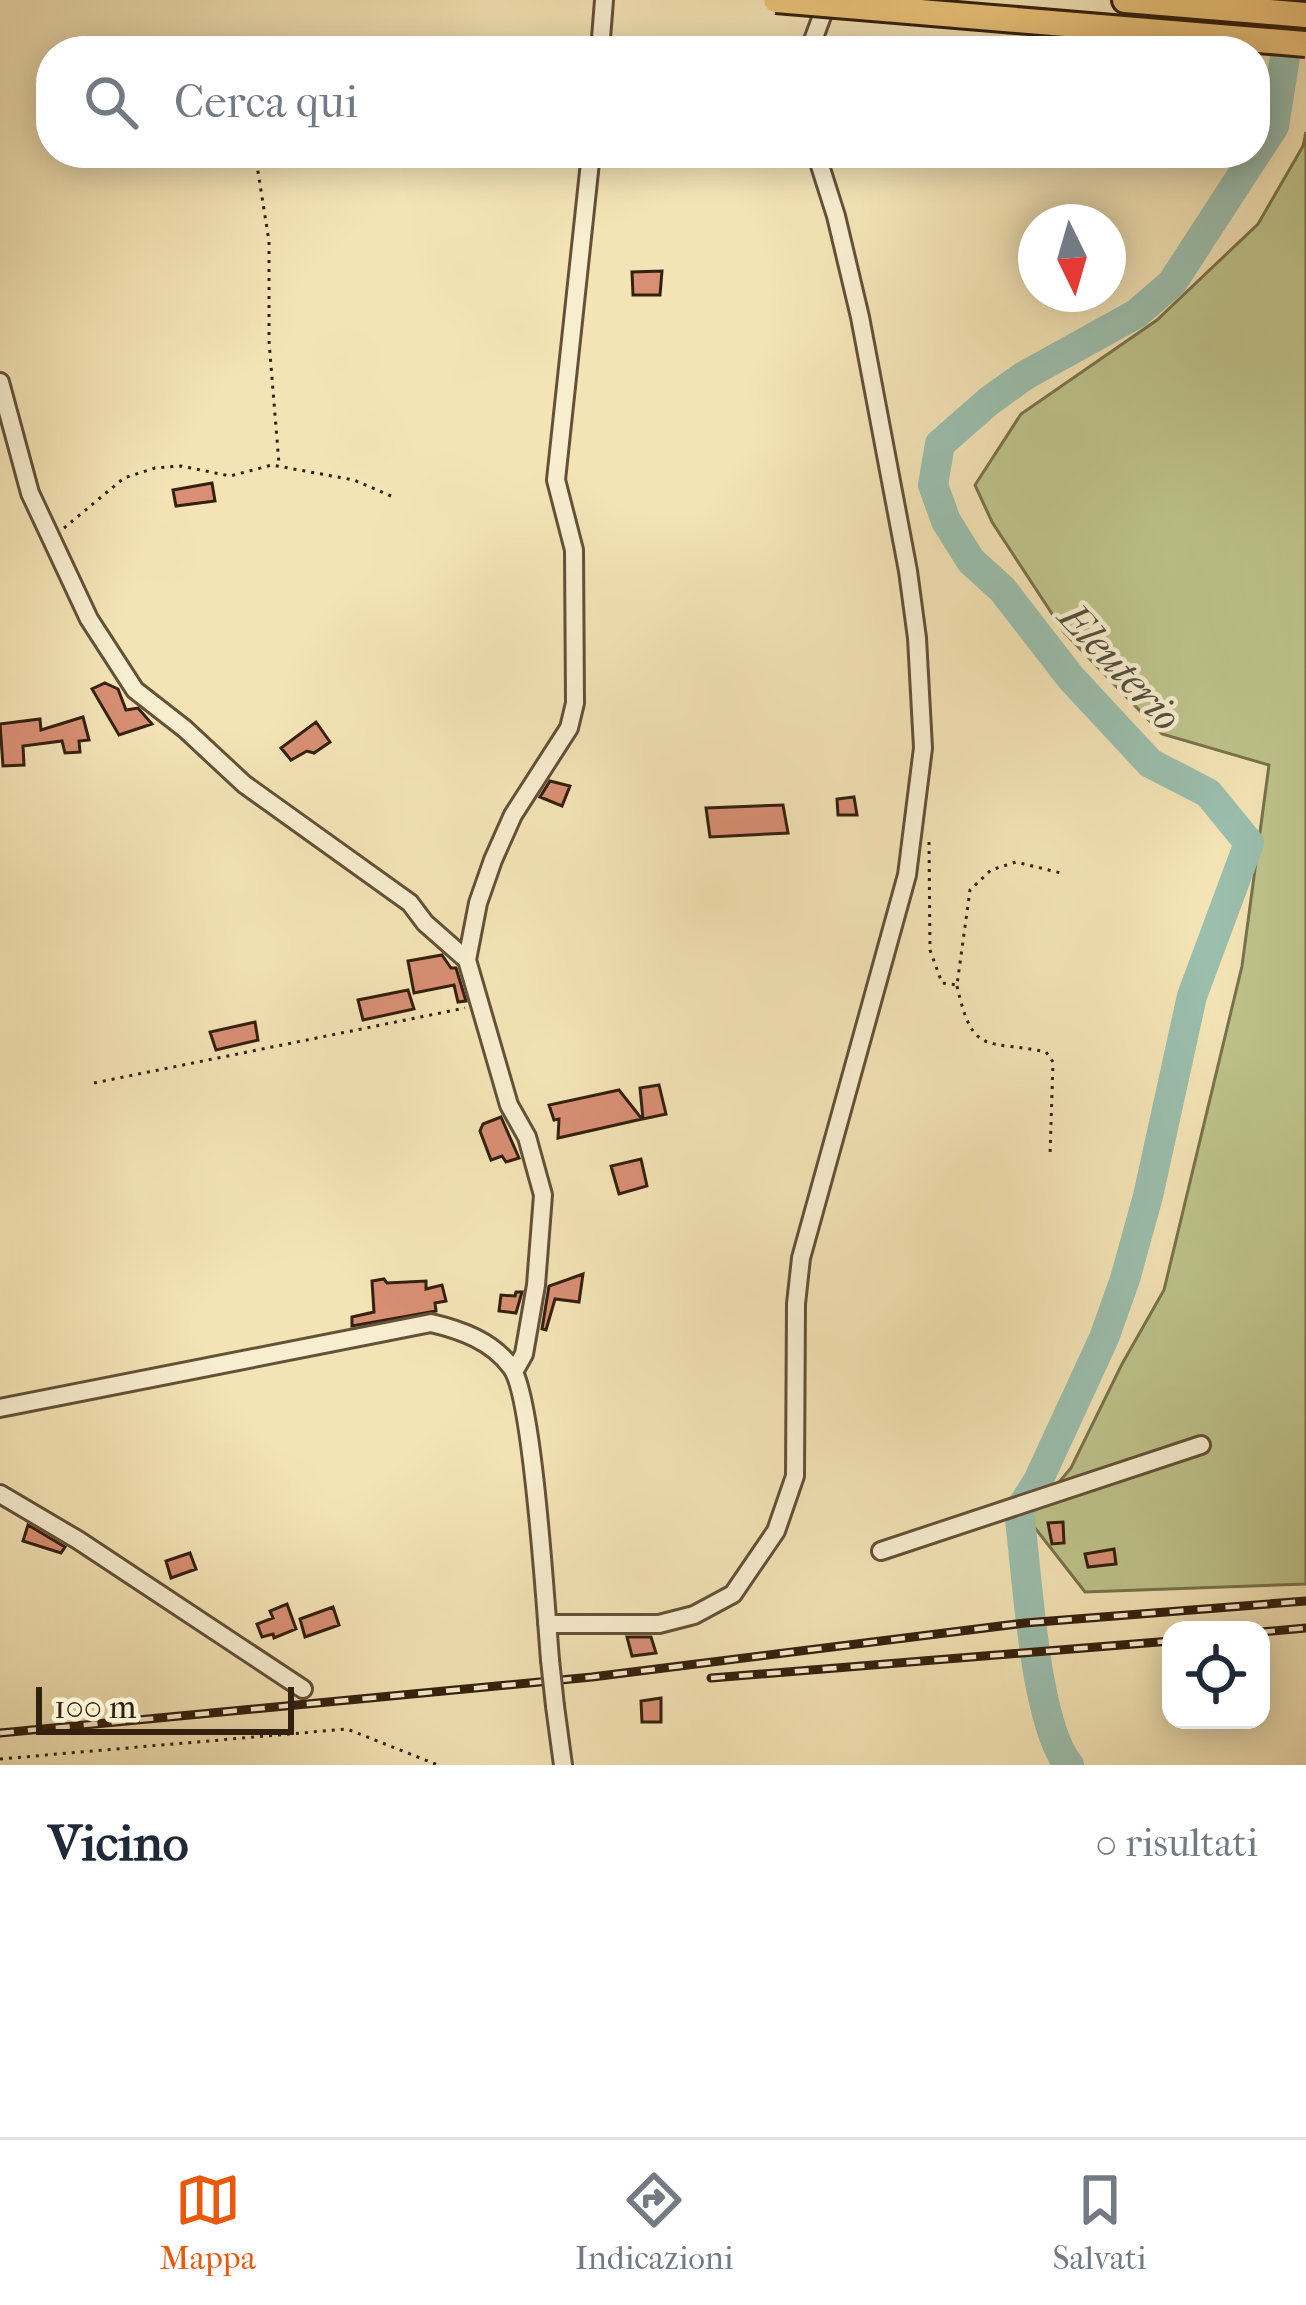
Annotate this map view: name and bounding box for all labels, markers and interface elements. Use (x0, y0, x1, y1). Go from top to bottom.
search box (36, 36, 1270, 168)
icon: search (78, 69, 144, 135)
text: Cerca qui (174, 76, 358, 129)
north arrow (1018, 204, 1126, 312)
water label: Eleuterio (1047, 591, 1191, 741)
map controls (1162, 1621, 1270, 1729)
button: locate (1162, 1621, 1270, 1729)
scale bar (36, 1681, 294, 1734)
text: 100 m (54, 1688, 137, 1727)
text: Vicino (48, 1813, 189, 1873)
text: 0 risultati (1096, 1820, 1258, 1866)
tab: Mappa (159, 2167, 256, 2278)
tab: Indicazioni (575, 2167, 734, 2278)
tab: Salvati (1053, 2167, 1147, 2278)

